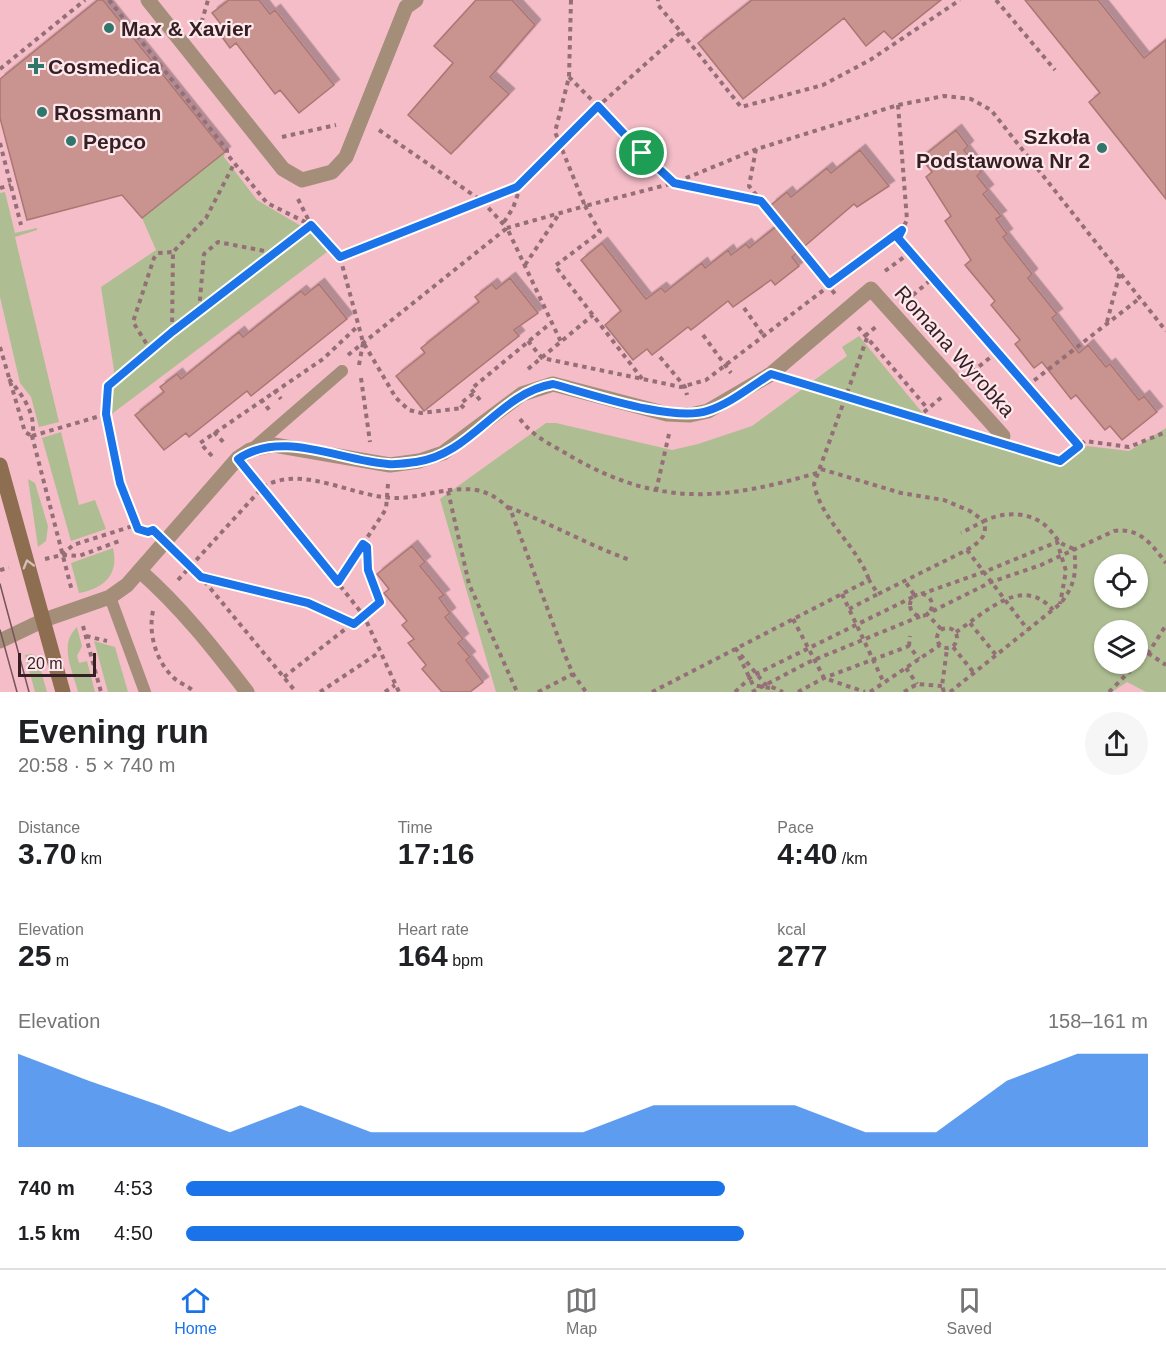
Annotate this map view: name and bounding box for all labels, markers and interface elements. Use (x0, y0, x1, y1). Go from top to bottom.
place label: Max & Xavier (121, 17, 252, 40)
marker: Max & Xavier (102, 21, 116, 35)
place label: Cosmedica (48, 55, 160, 78)
marker: Cosmedica (29, 59, 43, 73)
place label: Rossmann (54, 101, 161, 124)
marker: Rossmann (35, 105, 49, 119)
place label: Szkoła Podstawowa Nr 2 (916, 125, 1090, 172)
pin (616, 127, 667, 178)
place label: Pepco (83, 130, 146, 153)
marker: Pepco (64, 134, 78, 148)
icon: arrive (625, 136, 658, 169)
marker: Szkoła Podstawowa Nr 2 (1095, 141, 1109, 155)
street label: Romana Wyrobka (890, 281, 1020, 421)
map controls (1094, 554, 1148, 674)
button: locate (1094, 554, 1148, 608)
one-way arrow (22, 559, 35, 569)
button: layers (1094, 620, 1148, 674)
scale bar (18, 650, 96, 678)
text: 20 m (27, 655, 63, 672)
button: share (1085, 712, 1148, 775)
text: Evening run (18, 713, 209, 750)
text: 20:58 · 5 × 740 m (18, 754, 175, 776)
text: Distance (18, 819, 80, 836)
text: Time (398, 819, 433, 836)
text: Pace (777, 819, 814, 836)
text: 3.70 (18, 837, 76, 870)
text: 17:16 (398, 837, 474, 870)
text: 4:40 (777, 837, 837, 870)
text: km (76, 850, 102, 867)
text: /km (837, 850, 868, 867)
text: Elevation (18, 921, 84, 938)
text: Heart rate (398, 921, 469, 938)
text: kcal (777, 921, 806, 938)
text: 25 (18, 939, 51, 972)
text: 164 (398, 939, 448, 972)
text: 277 (777, 939, 827, 972)
text: m (51, 952, 69, 969)
text: bpm (448, 952, 483, 969)
text: Elevation (18, 1010, 100, 1032)
text: 158–161 m (1048, 1010, 1148, 1032)
text: 740 m (18, 1177, 75, 1199)
text: 4:53 (114, 1177, 153, 1199)
text: 1.5 km (18, 1222, 80, 1244)
text: 4:50 (114, 1222, 153, 1244)
tab: Home (174, 1284, 217, 1338)
tab: Map (565, 1284, 598, 1338)
tab: Saved (946, 1284, 992, 1338)

